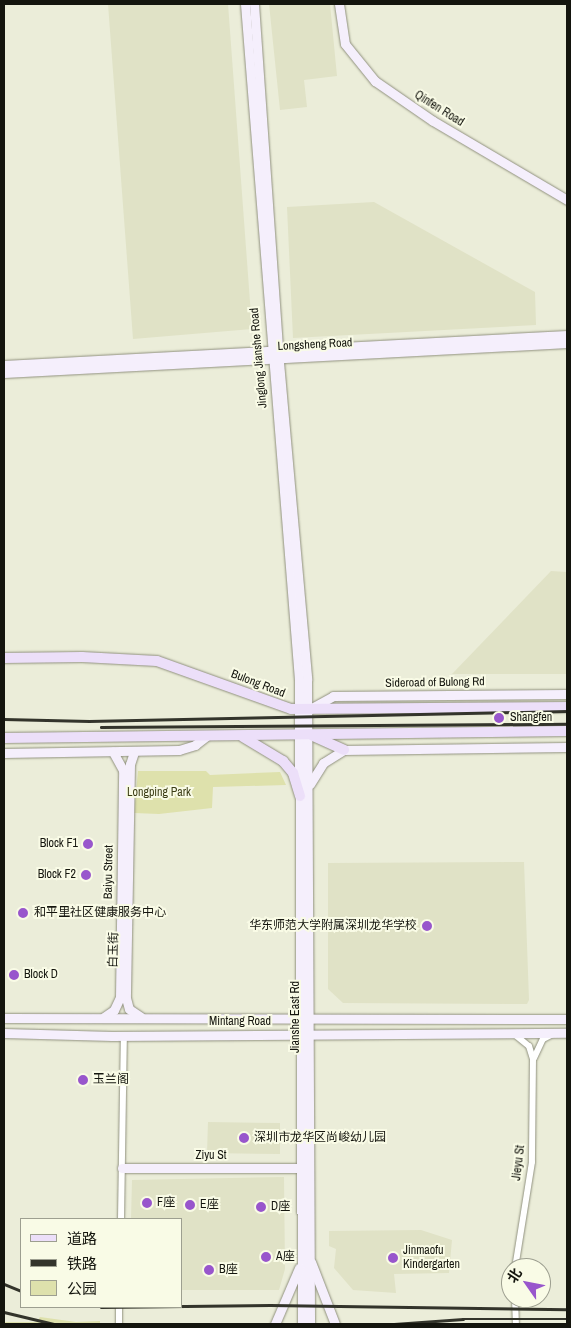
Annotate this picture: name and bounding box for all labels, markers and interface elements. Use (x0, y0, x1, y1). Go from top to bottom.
street label: Qinfen Road (412, 88, 466, 130)
street label: Jinglong Jianshe Road (247, 307, 271, 409)
street label: Longsheng Road (277, 336, 353, 354)
street label: Bulong Road (229, 667, 287, 701)
street label: Sideroad of Bulong Rd (385, 675, 485, 691)
marker: Shangfen (492, 711, 506, 725)
place label: Shangfen (510, 711, 552, 725)
park label: Longping Park (127, 786, 191, 800)
place label: Block F1 (40, 837, 78, 851)
marker: Block F1 (82, 838, 94, 850)
street label: Baiyu Street (101, 845, 117, 899)
place label: Block F2 (38, 868, 76, 882)
marker: Block F2 (80, 869, 92, 881)
marker: 和平里社区健康服务中心 (16, 906, 30, 920)
place label: 和平里社区健康服务中心 (34, 906, 166, 920)
place label: 华东师范大学附属深圳龙华学校 (249, 919, 417, 933)
marker: 华东师范大学附属深圳龙华学校 (421, 920, 433, 932)
street label: 白玉街 (106, 932, 122, 968)
place label: Block D (24, 968, 58, 982)
marker: Block D (8, 969, 20, 981)
street label: Jianshe East Rd (289, 981, 303, 1053)
street label: Mintang Road (209, 1015, 271, 1029)
place label: 玉兰阁 (93, 1073, 129, 1087)
marker: 玉兰阁 (77, 1074, 89, 1086)
place label: 深圳市龙华区尚峻幼儿园 (254, 1131, 386, 1145)
marker: 深圳市龙华区尚峻幼儿园 (238, 1132, 250, 1144)
street label: Jieyu St (510, 1144, 528, 1182)
street label: Ziyu St (195, 1149, 227, 1163)
place label: F座 (157, 1196, 175, 1210)
marker: F座 (141, 1197, 153, 1209)
place label: E座 (200, 1198, 219, 1212)
marker: E座 (184, 1199, 196, 1211)
place label: D座 (271, 1200, 290, 1214)
marker: D座 (255, 1201, 267, 1213)
legend (20, 1218, 182, 1308)
text: 道路 (67, 1228, 97, 1249)
place label: Jinmaofu Kindergarten (403, 1244, 460, 1272)
place label: A座 (276, 1250, 295, 1264)
marker: A座 (260, 1251, 272, 1263)
marker: Jinmaofu Kindergarten (387, 1252, 399, 1264)
text: 铁路 (67, 1253, 97, 1274)
north arrow (501, 1258, 551, 1308)
place label: B座 (219, 1263, 238, 1277)
marker: B座 (203, 1264, 215, 1276)
text: 北 (503, 1265, 526, 1286)
text: 公园 (67, 1278, 97, 1299)

